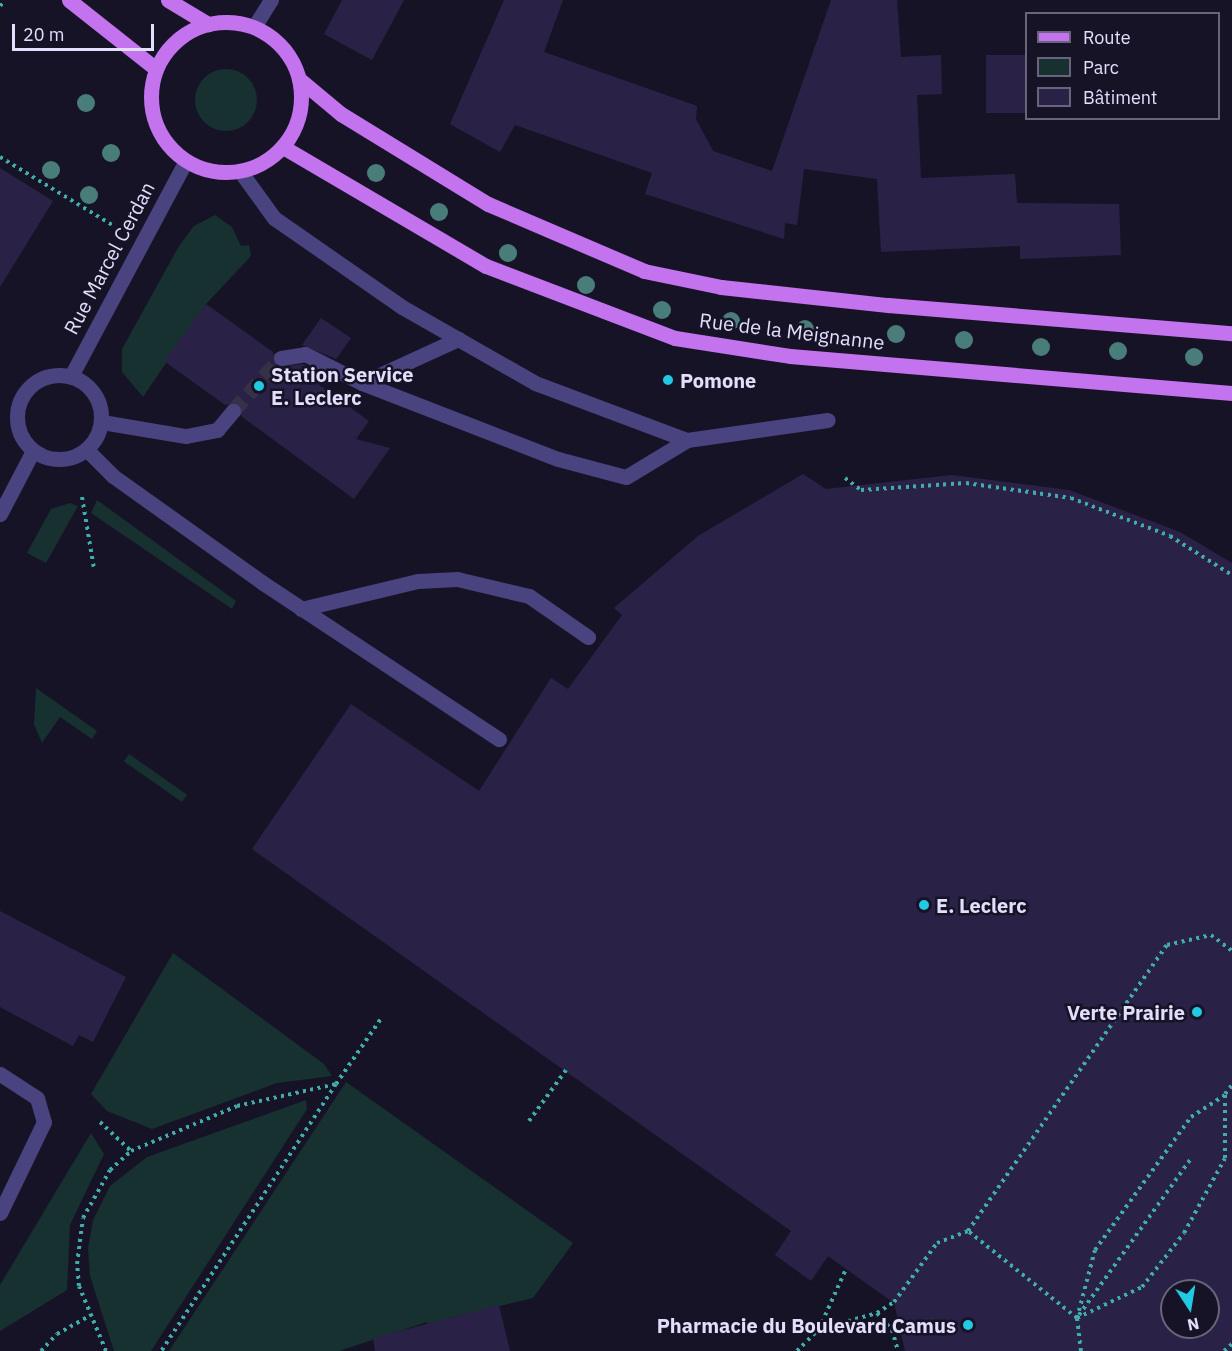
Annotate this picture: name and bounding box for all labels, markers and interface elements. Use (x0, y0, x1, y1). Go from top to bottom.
scale bar (15, 12, 158, 50)
legend (1025, 12, 1220, 120)
text: 20 m (23, 23, 65, 46)
text: Route (1083, 26, 1131, 49)
text: Parc (1083, 56, 1119, 79)
text: Bâtiment (1083, 86, 1157, 109)
street label: Rue Marcel Cerdan (59, 178, 159, 338)
street label: Rue de la Meignanne (698, 308, 886, 354)
place label: Station Service E. Leclerc (271, 362, 413, 409)
place label: Pomone (680, 368, 756, 392)
marker: Pomone (661, 373, 675, 387)
marker: Station Service E. Leclerc (252, 379, 266, 393)
place label: E. Leclerc (936, 893, 1027, 917)
marker: E. Leclerc (917, 898, 931, 912)
place label: Verte Prairie (1067, 1000, 1185, 1024)
marker: Verte Prairie (1190, 1005, 1204, 1019)
north arrow (1160, 1279, 1220, 1339)
place label: Pharmacie du Boulevard Camus (657, 1313, 956, 1337)
text: N (1186, 1314, 1201, 1336)
marker: Pharmacie du Boulevard Camus (961, 1318, 975, 1332)

